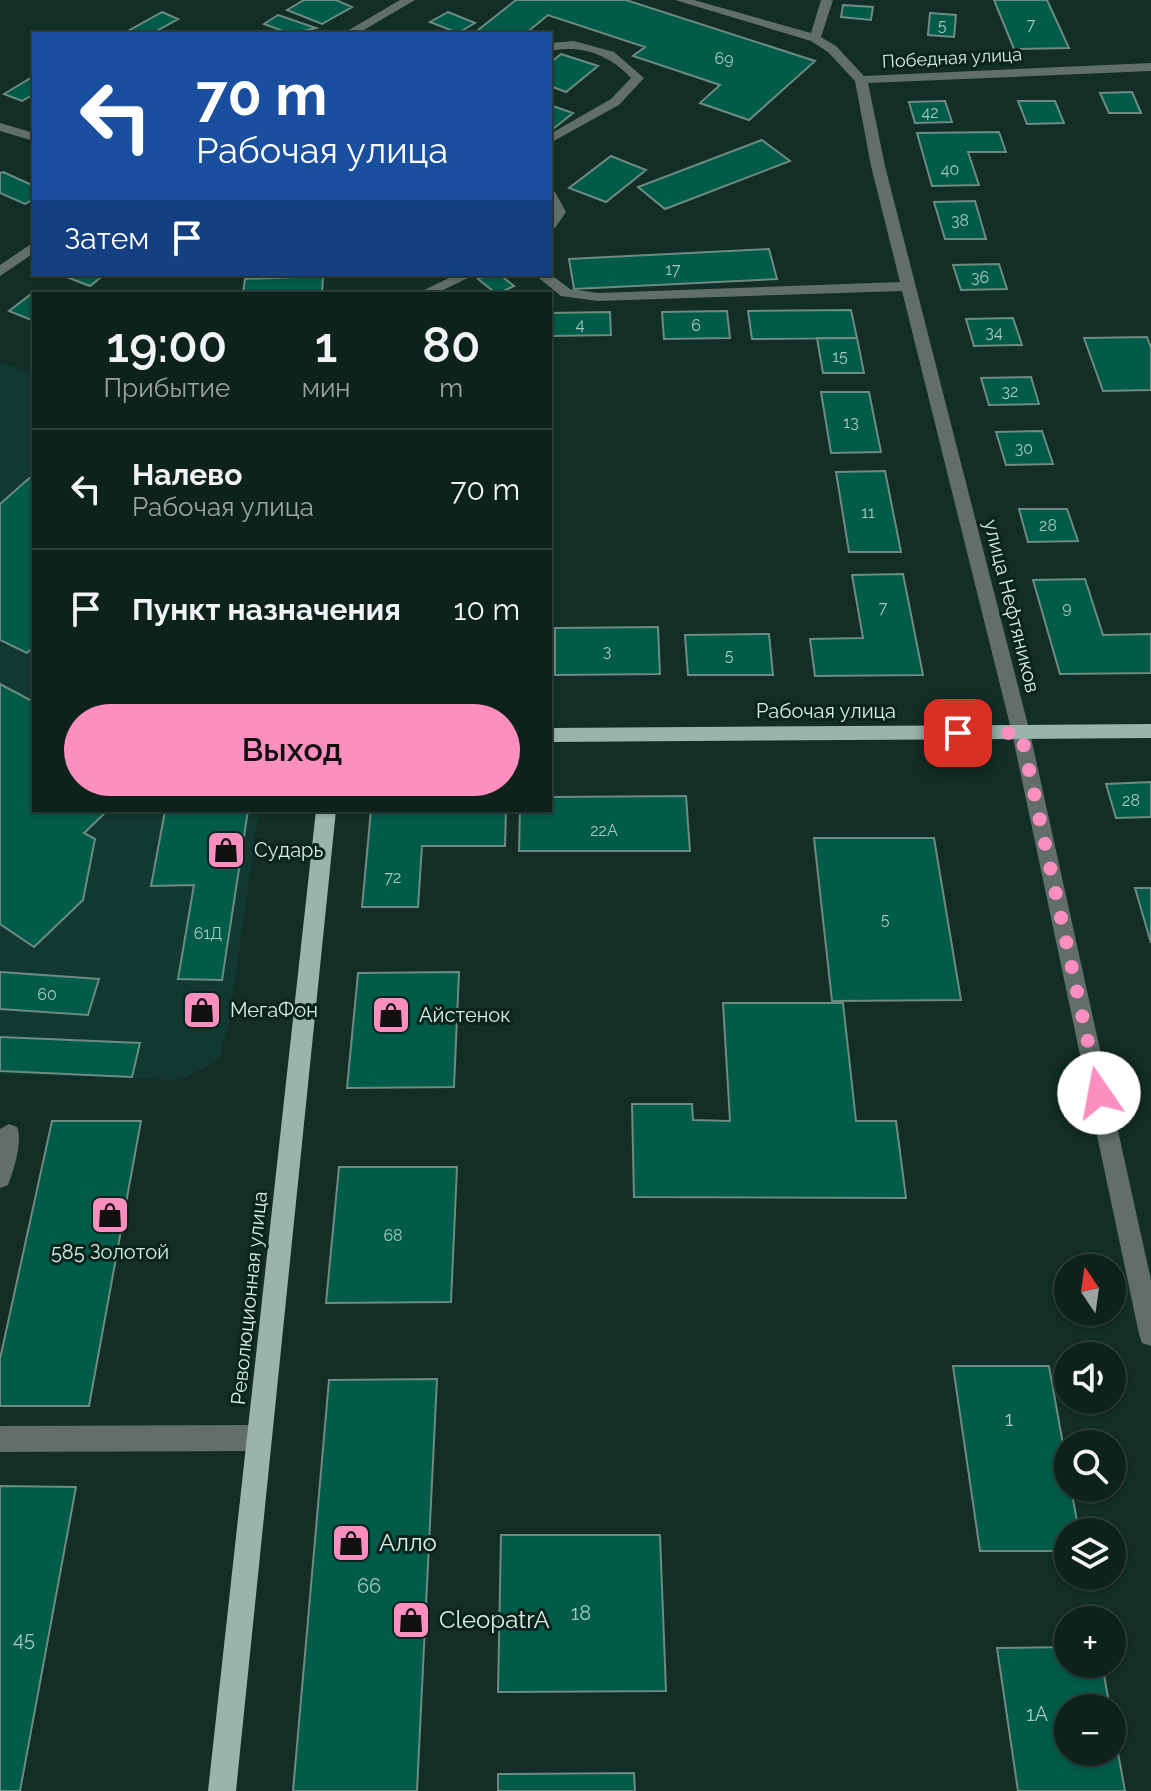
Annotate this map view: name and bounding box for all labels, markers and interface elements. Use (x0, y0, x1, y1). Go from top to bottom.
house number: 7 (1027, 15, 1036, 34)
house number: 5 (938, 16, 947, 35)
street label: Победная улица (881, 43, 1023, 72)
house number: 69 (714, 49, 734, 68)
text: 70 m (196, 62, 327, 128)
icon: left (64, 64, 168, 168)
house number: 42 (921, 103, 939, 122)
text: Рабочая улица (196, 129, 448, 171)
house number: 40 (941, 160, 959, 179)
house number: 38 (951, 211, 969, 230)
icon: arrive (165, 216, 209, 260)
text: Затем (64, 221, 149, 256)
house number: 17 (665, 260, 681, 279)
house number: 36 (971, 268, 989, 287)
house number: 4 (576, 315, 585, 334)
house number: 6 (691, 316, 701, 335)
text: 19:00 (107, 317, 227, 373)
text: 1 (315, 317, 337, 373)
text: 80 (422, 317, 480, 373)
house number: 34 (985, 323, 1003, 342)
house number: 15 (832, 347, 848, 366)
text: Прибытие (104, 373, 230, 403)
text: мин (302, 373, 351, 403)
text: m (439, 373, 463, 403)
house number: 32 (1002, 382, 1018, 401)
house number: 13 (843, 413, 859, 432)
house number: 30 (1015, 439, 1033, 458)
text: Налево (132, 457, 242, 492)
icon: left (64, 467, 108, 511)
text: 70 m (450, 472, 520, 507)
text: Рабочая улица (132, 492, 314, 522)
house number: 11 (861, 503, 875, 522)
house number: 28 (1039, 516, 1057, 535)
street label: улица Нефтяников (979, 517, 1045, 695)
icon: arrive (64, 587, 108, 631)
text: Пункт назначения (132, 592, 401, 627)
text: 10 m (454, 592, 520, 627)
house number: 7 (879, 598, 888, 617)
house number: 9 (1062, 598, 1072, 617)
house number: 3 (603, 642, 611, 661)
house number: 5 (725, 646, 734, 665)
street label: Рабочая улица (756, 699, 896, 723)
pin (924, 699, 992, 767)
button: Выход (64, 704, 520, 796)
icon: arrive (936, 711, 980, 755)
house number: 28 (1122, 791, 1140, 810)
house number: 22А (590, 821, 618, 840)
shop icon: Сударь (205, 829, 247, 871)
place label: Сударь (254, 838, 323, 862)
house number: 72 (385, 868, 401, 887)
house number: 5 (881, 910, 890, 929)
house number: 61Д (194, 924, 222, 943)
house number: 60 (37, 985, 57, 1004)
shop icon: МегаФон (181, 989, 223, 1031)
shop icon: Айстенок (370, 994, 412, 1036)
place label: МегаФон (230, 998, 318, 1022)
place label: Айстенок (419, 1003, 511, 1027)
position arrow (1057, 1051, 1141, 1135)
street label: Революционная улица (226, 1190, 272, 1406)
shop icon: 585 Золотой (89, 1194, 131, 1236)
house number: 68 (383, 1226, 403, 1245)
place label: 585 Золотой (51, 1240, 169, 1264)
north arrow (1054, 1254, 1126, 1326)
map controls (1054, 1254, 1126, 1766)
button: sound (1054, 1342, 1126, 1414)
house number: 1 (1005, 1407, 1014, 1431)
button: search (1054, 1430, 1126, 1502)
button: layers (1054, 1518, 1126, 1590)
shop icon: Алло (330, 1522, 372, 1564)
place label: Алло (379, 1528, 437, 1557)
house number: 66 (357, 1574, 381, 1598)
shop icon: CleopatrA (390, 1599, 432, 1641)
house number: 18 (571, 1601, 591, 1625)
place label: CleopatrA (439, 1605, 550, 1634)
button: + (1054, 1606, 1126, 1678)
house number: 45 (13, 1627, 35, 1651)
button: − (1054, 1694, 1126, 1766)
house number: 1А (1026, 1702, 1049, 1726)

